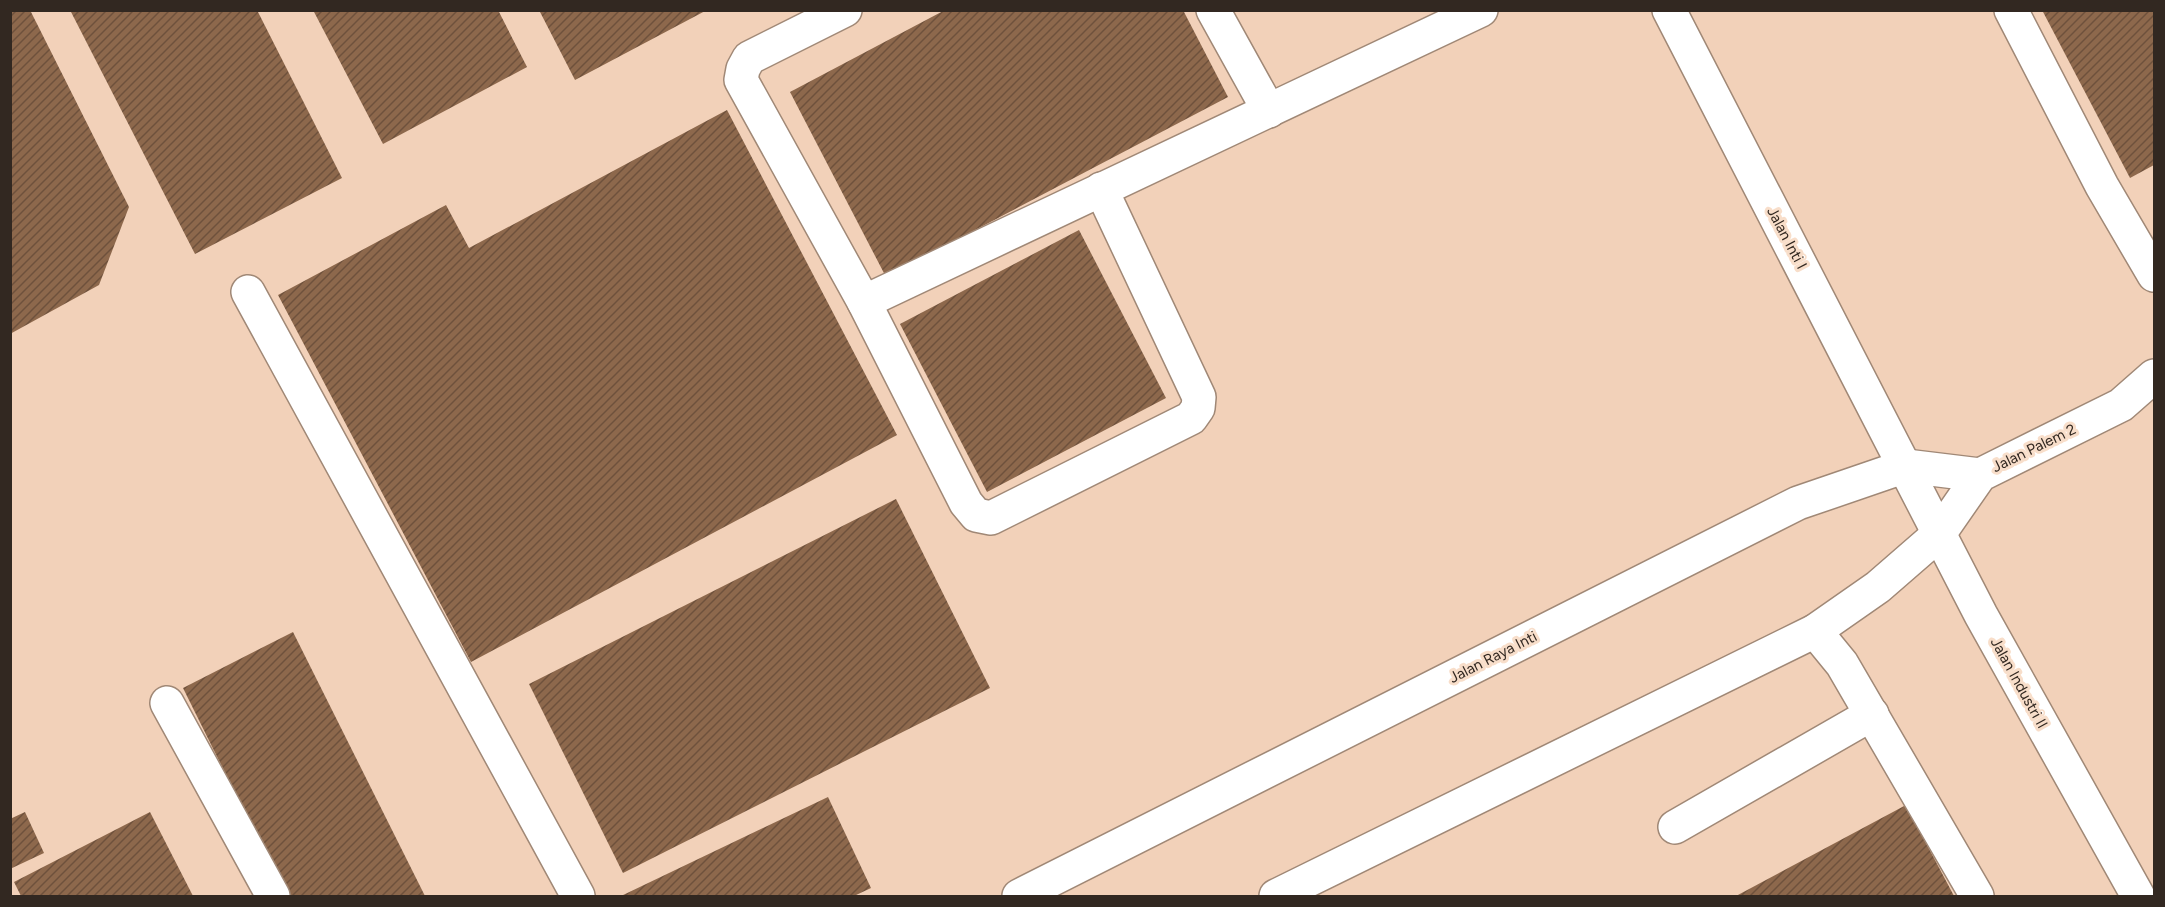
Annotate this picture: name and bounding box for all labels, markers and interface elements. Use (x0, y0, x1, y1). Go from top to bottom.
street label: Jalan Inti I (1763, 204, 1811, 272)
street label: Jalan Palem 2 (1989, 420, 2079, 476)
street label: Jalan Raya Inti (1446, 627, 1540, 687)
street label: Jalan Industri II (1987, 634, 2051, 732)

